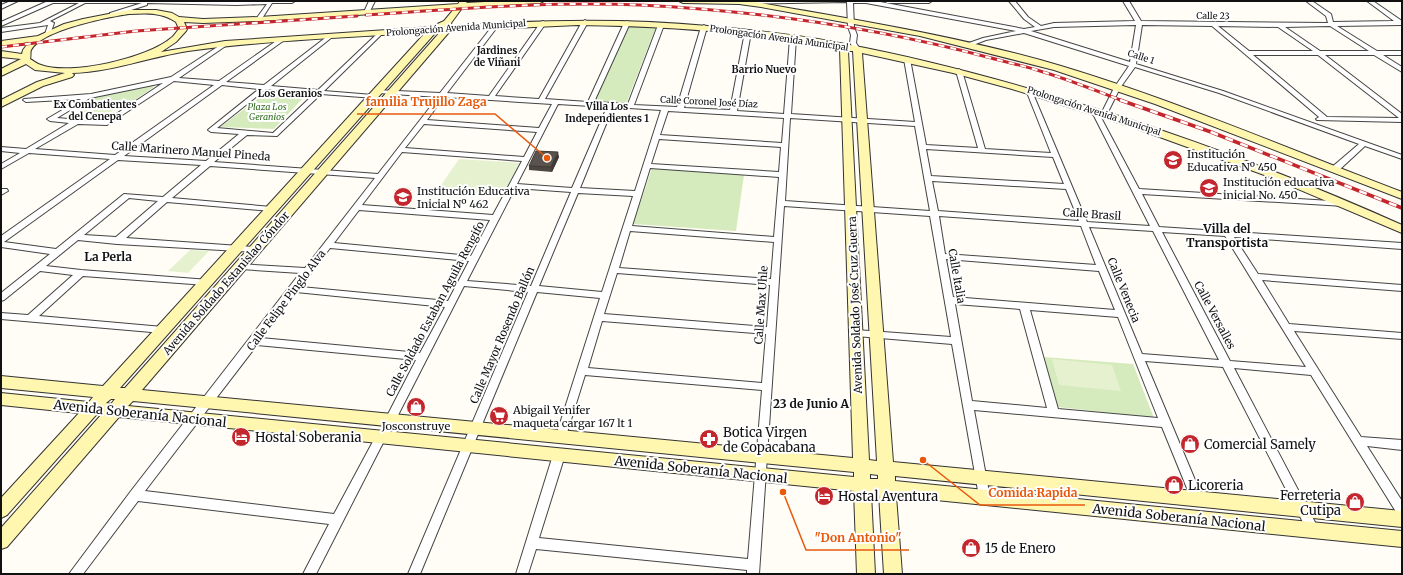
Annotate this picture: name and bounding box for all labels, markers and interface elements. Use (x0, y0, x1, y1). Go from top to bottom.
street label: Calle 23 (1196, 10, 1230, 21)
street label: Prolongación Avenida Municipal (386, 17, 526, 38)
street label: Prolongación Avenida Municipal (709, 22, 849, 53)
district label: Jardines de Viñani (474, 44, 521, 69)
street label: Calle 1 (1126, 47, 1156, 66)
district label: Barrio Nuevo (731, 63, 797, 76)
street label: Prolongación Avenida Municipal (1026, 84, 1163, 137)
district label: Los Geranios (258, 87, 322, 100)
callout: familia Trujillo Zaga (357, 90, 495, 114)
street label: Calle Coronel José Díaz (660, 93, 758, 110)
text: familia Trujillo Zaga (365, 94, 487, 109)
district label: Ex Combatientes del Cenepa (53, 98, 137, 123)
district label: Villa Los Independientes 1 (565, 100, 649, 125)
park label: Plaza Los Geranios (248, 101, 287, 122)
street label: Calle Marinero Manuel Pineda (111, 138, 271, 164)
place label: Institución Educativa Nº 450 (1187, 147, 1277, 174)
school or university icon: Institución Educativa Nº 450 (1162, 149, 1184, 171)
place label: Institución educativa inicial No. 450 (1223, 175, 1335, 202)
school or university icon: Institución educativa inicial No. 450 (1198, 177, 1220, 199)
place label: Institución Educativa Inicial Nº 462 (417, 184, 530, 211)
school or university icon: Institución Educativa Inicial Nº 462 (392, 186, 414, 208)
street label: Calle Brasil (1062, 205, 1122, 223)
street label: Avenida Soldado Estanislao Cóndor (159, 208, 292, 358)
street label: Avenida Soldado José Cruz Guerra (845, 216, 865, 395)
street label: Calle Soldado Estaban Aguila Rengifo (383, 219, 488, 399)
district label: Villa del Transportista (1186, 221, 1268, 250)
street label: Calle Felipe Pinglo Alva (243, 247, 329, 353)
street label: Calle Italia (945, 248, 969, 305)
district label: La Perla (84, 249, 132, 264)
street label: Calle Venecia (1105, 255, 1143, 325)
street label: Calle Mayor Rosendo Ballón (467, 264, 538, 406)
street label: Calle Max Uhle (751, 265, 771, 345)
street label: Calle Versalles (1191, 278, 1239, 352)
street label: Avenida Soberanía Nacional (52, 396, 227, 431)
shop icon: Josconstruye (405, 396, 427, 418)
district label: 23 de Junio A (773, 396, 849, 411)
place label: Abigail Yenifer maqueta cargar 167 lt 1 (512, 403, 632, 430)
supermarket icon: Abigail Yenifer maqueta cargar 167 lt 1 (488, 405, 510, 427)
place label: Josconstruye (381, 419, 450, 433)
place label: Botica Virgen de Copacabana (723, 424, 816, 456)
hotel icon: Hostal Soberania (230, 426, 252, 448)
pharmacy icon: Botica Virgen de Copacabana (698, 428, 720, 450)
place label: Hostal Soberania (255, 429, 361, 446)
shop icon: Comercial Samely (1179, 433, 1201, 455)
place label: Comercial Samely (1204, 436, 1316, 453)
street label: Avenida Soberanía Nacional (613, 452, 788, 487)
shop icon: Licoreria (1163, 474, 1185, 496)
place label: Licoreria (1188, 477, 1243, 494)
callout: Comida Rapida (980, 481, 1085, 505)
hotel icon: Hostal Aventura (813, 485, 835, 507)
text: Comida Rapida (989, 485, 1078, 500)
place label: Ferreteria Cutipa (1280, 487, 1341, 519)
place label: Hostal Aventura (838, 488, 938, 505)
shop icon: Ferreteria Cutipa (1344, 491, 1366, 513)
street label: Avenida Soberanía Nacional (1091, 500, 1266, 535)
callout: "Don Antonio" (806, 526, 909, 550)
text: "Don Antonio" (815, 530, 901, 545)
shop icon: 15 de Enero (960, 537, 982, 559)
place label: 15 de Enero (985, 540, 1056, 557)

